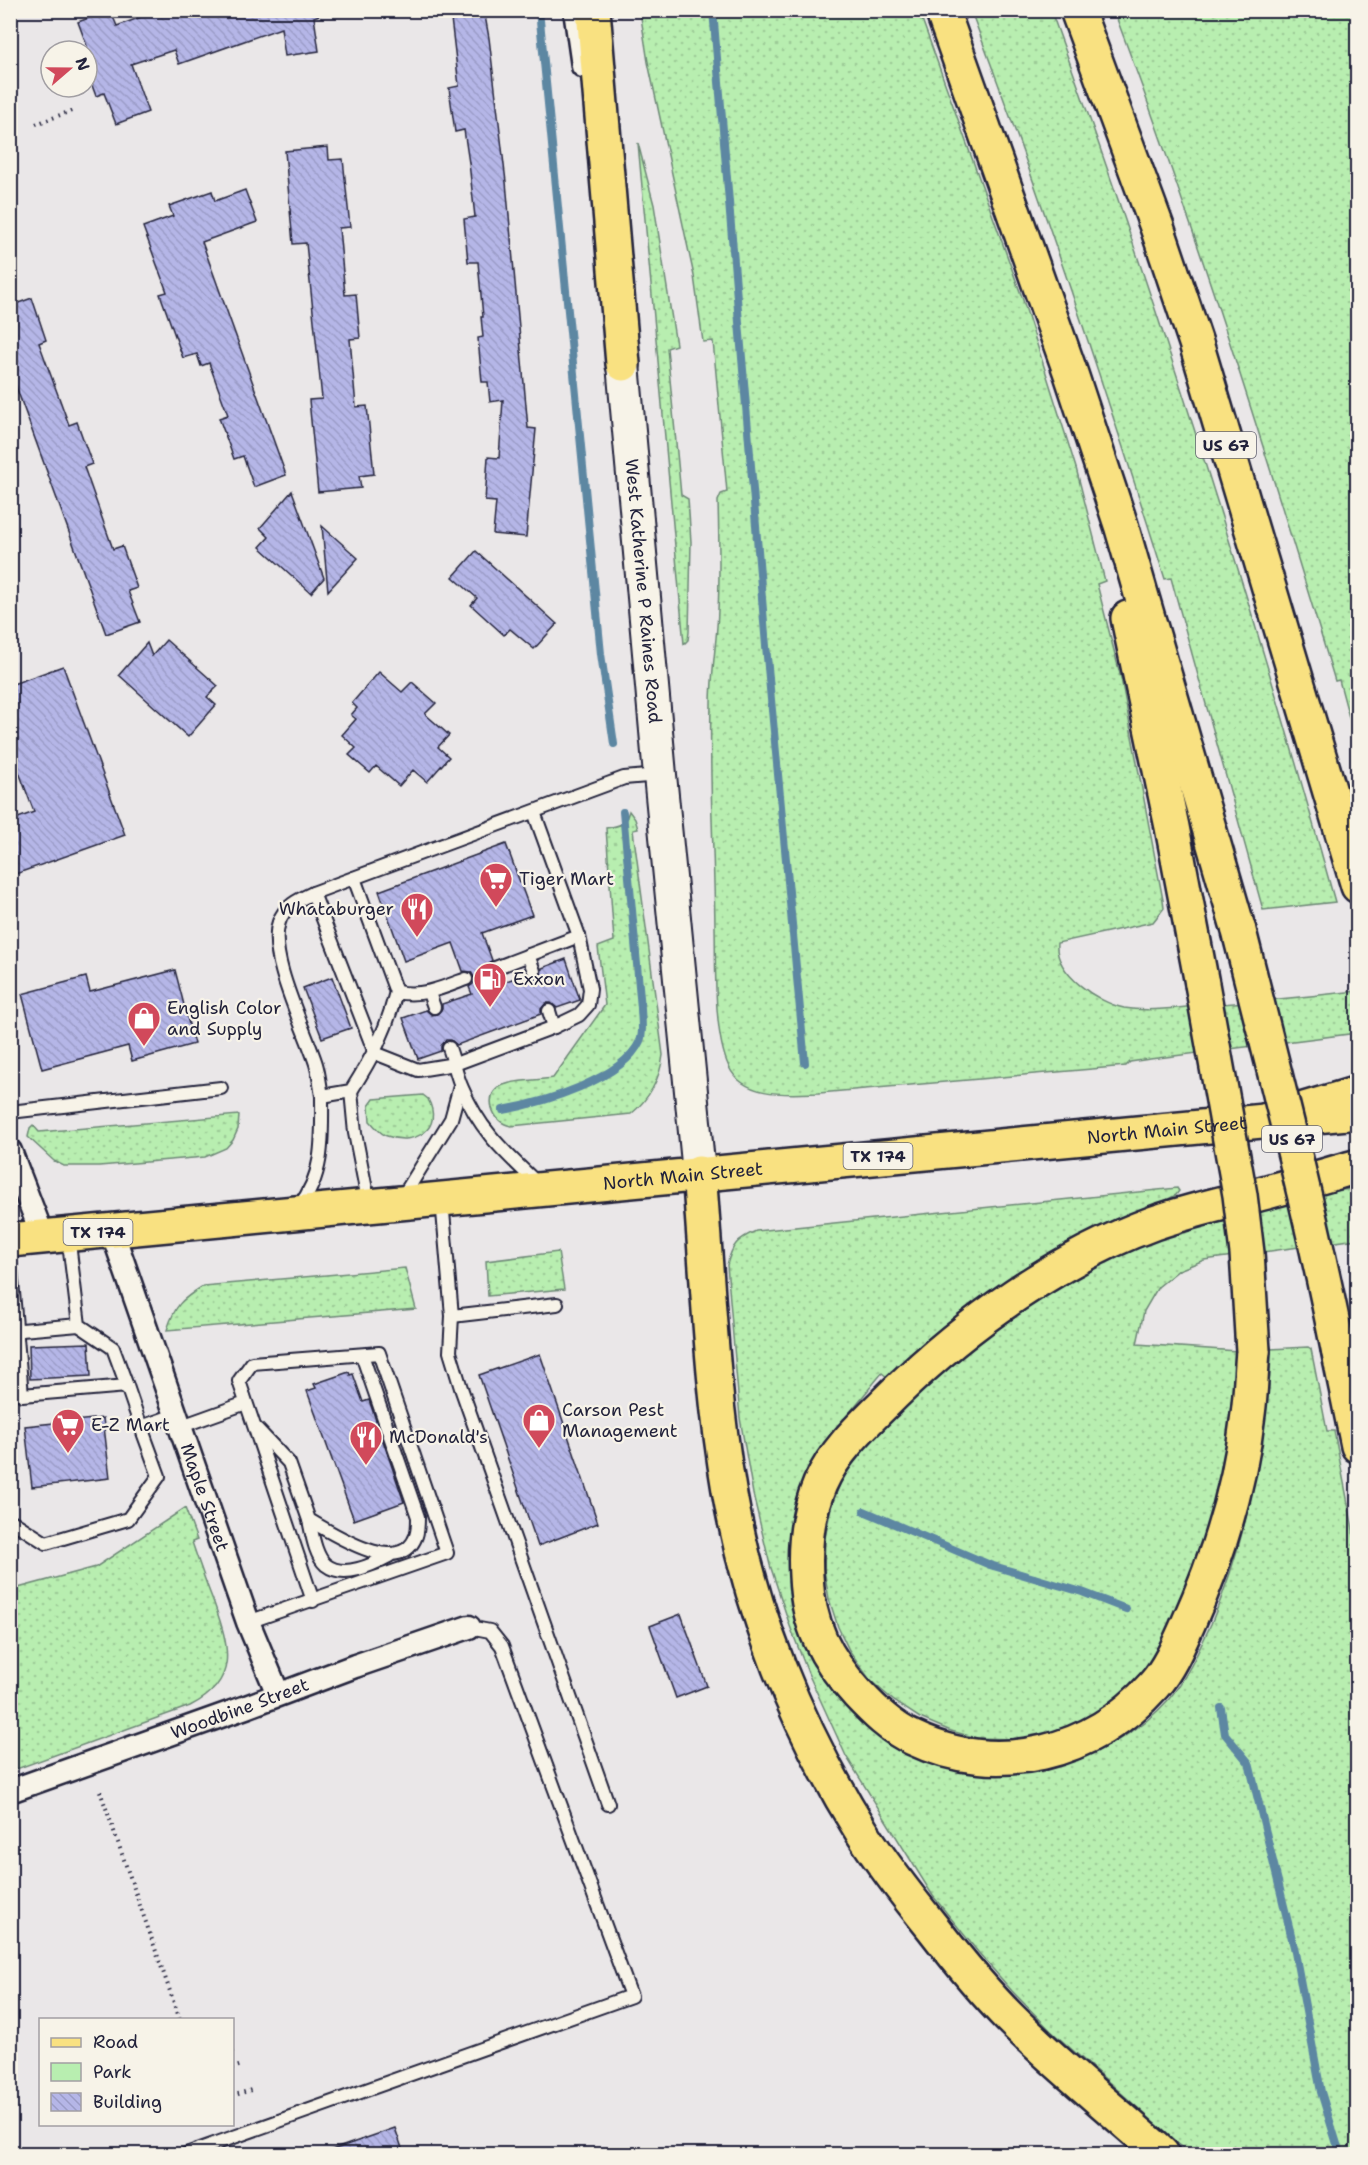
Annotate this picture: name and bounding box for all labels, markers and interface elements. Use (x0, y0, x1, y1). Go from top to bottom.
north arrow (39, 39, 99, 99)
text: N (71, 54, 95, 74)
road number: US 67 (1196, 432, 1256, 458)
street label: West Katherine P Raines Road (620, 458, 667, 724)
supermarket icon: Tiger Mart (478, 861, 514, 908)
place label: Tiger Mart (519, 867, 614, 891)
restaurant icon: Whataburger (399, 891, 435, 938)
place label: Whataburger (279, 897, 394, 921)
fuel station icon: Exxon (472, 961, 508, 1008)
place label: Exxon (513, 967, 565, 991)
place label: English Color and Supply (167, 996, 282, 1041)
shop icon: English Color and Supply (126, 1000, 162, 1047)
street label: North Main Street (1086, 1111, 1248, 1150)
road number: US 67 (1262, 1126, 1322, 1152)
road number: TX 174 (844, 1143, 912, 1169)
street label: North Main Street (602, 1157, 764, 1196)
road number: TX 174 (63, 1219, 132, 1245)
place label: Carson Pest Management (562, 1398, 678, 1443)
shop icon: Carson Pest Management (521, 1402, 557, 1449)
supermarket icon: E-Z Mart (50, 1407, 86, 1454)
place label: E-Z Mart (91, 1413, 170, 1437)
restaurant icon: McDonald's (348, 1419, 384, 1466)
place label: McDonald's (389, 1425, 488, 1449)
street label: Maple Street (175, 1440, 235, 1555)
street label: Woodbine Street (167, 1672, 312, 1745)
legend (39, 2018, 234, 2126)
text: Road (93, 2030, 138, 2054)
text: Park (93, 2060, 132, 2084)
text: Building (93, 2090, 162, 2114)

